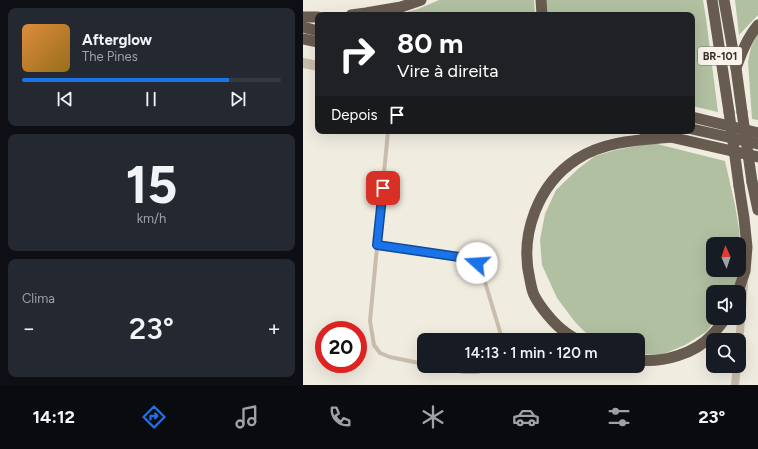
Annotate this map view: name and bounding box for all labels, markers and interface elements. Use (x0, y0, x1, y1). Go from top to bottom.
text: 80 m (397, 26, 463, 60)
icon: right (331, 28, 383, 80)
text: Afterglow (82, 31, 152, 49)
road number: BR-101 (698, 47, 742, 65)
text: The Pines (82, 49, 138, 64)
text: Vire à direita (397, 60, 498, 82)
icon: previous (54, 88, 76, 110)
icon: pause (140, 88, 162, 110)
icon: next (227, 88, 249, 110)
icon: arrive (386, 104, 408, 126)
text: Depois (331, 106, 378, 124)
text: 15 (125, 154, 178, 216)
pin (366, 171, 400, 205)
icon: arrive (372, 177, 394, 199)
text: km/h (137, 211, 166, 226)
north arrow (706, 237, 746, 277)
map controls (706, 237, 746, 373)
position arrow (456, 242, 498, 284)
button: sound (706, 285, 746, 325)
text: Clima (22, 291, 55, 306)
text: 23° (129, 310, 174, 347)
text: − (22, 315, 36, 342)
text: + (267, 315, 281, 342)
speed limit sign: 20 (315, 321, 367, 373)
button: search (706, 333, 746, 373)
text: 14:13 · 1 min · 120 m (465, 344, 597, 362)
icon: directions (140, 403, 168, 431)
icon: music (233, 403, 261, 431)
icon: phone (326, 403, 354, 431)
icon: climate (419, 403, 447, 431)
icon: car (512, 403, 540, 431)
icon: filters (605, 403, 633, 431)
text: 14:12 (33, 406, 75, 428)
text: 23° (698, 406, 725, 428)

